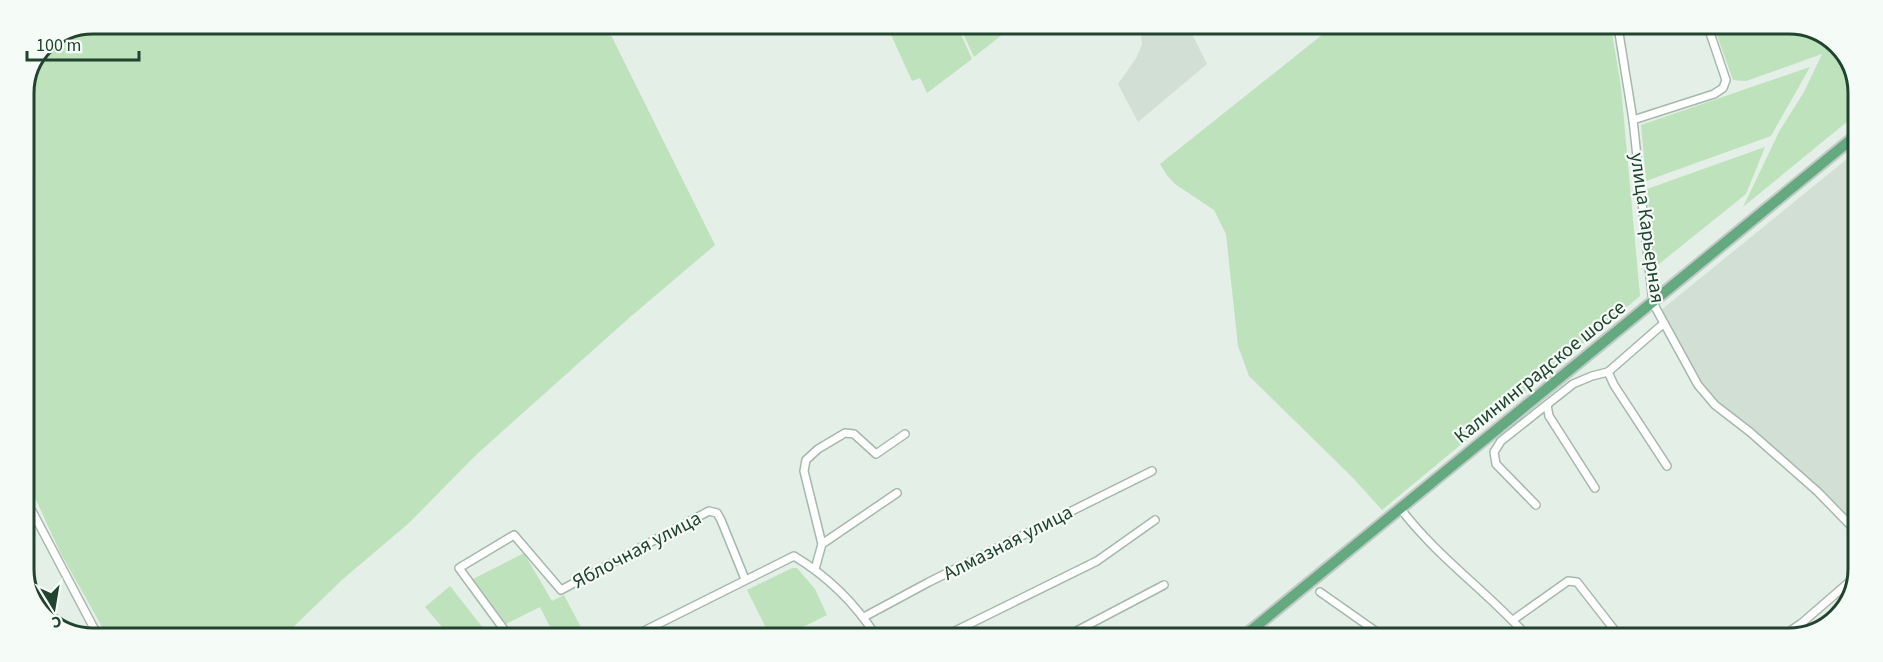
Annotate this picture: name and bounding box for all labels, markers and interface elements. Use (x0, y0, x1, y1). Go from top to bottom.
scale bar (27, 24, 140, 62)
text: 100 m (36, 33, 81, 58)
street label: улица Карьерная (1623, 151, 1671, 305)
street label: Калининградское шоссе (1448, 294, 1632, 450)
street label: Алмазная улица (938, 498, 1078, 588)
street label: Яблочная улица (568, 504, 706, 596)
north arrow (24, 578, 84, 638)
text: С (50, 610, 63, 633)

